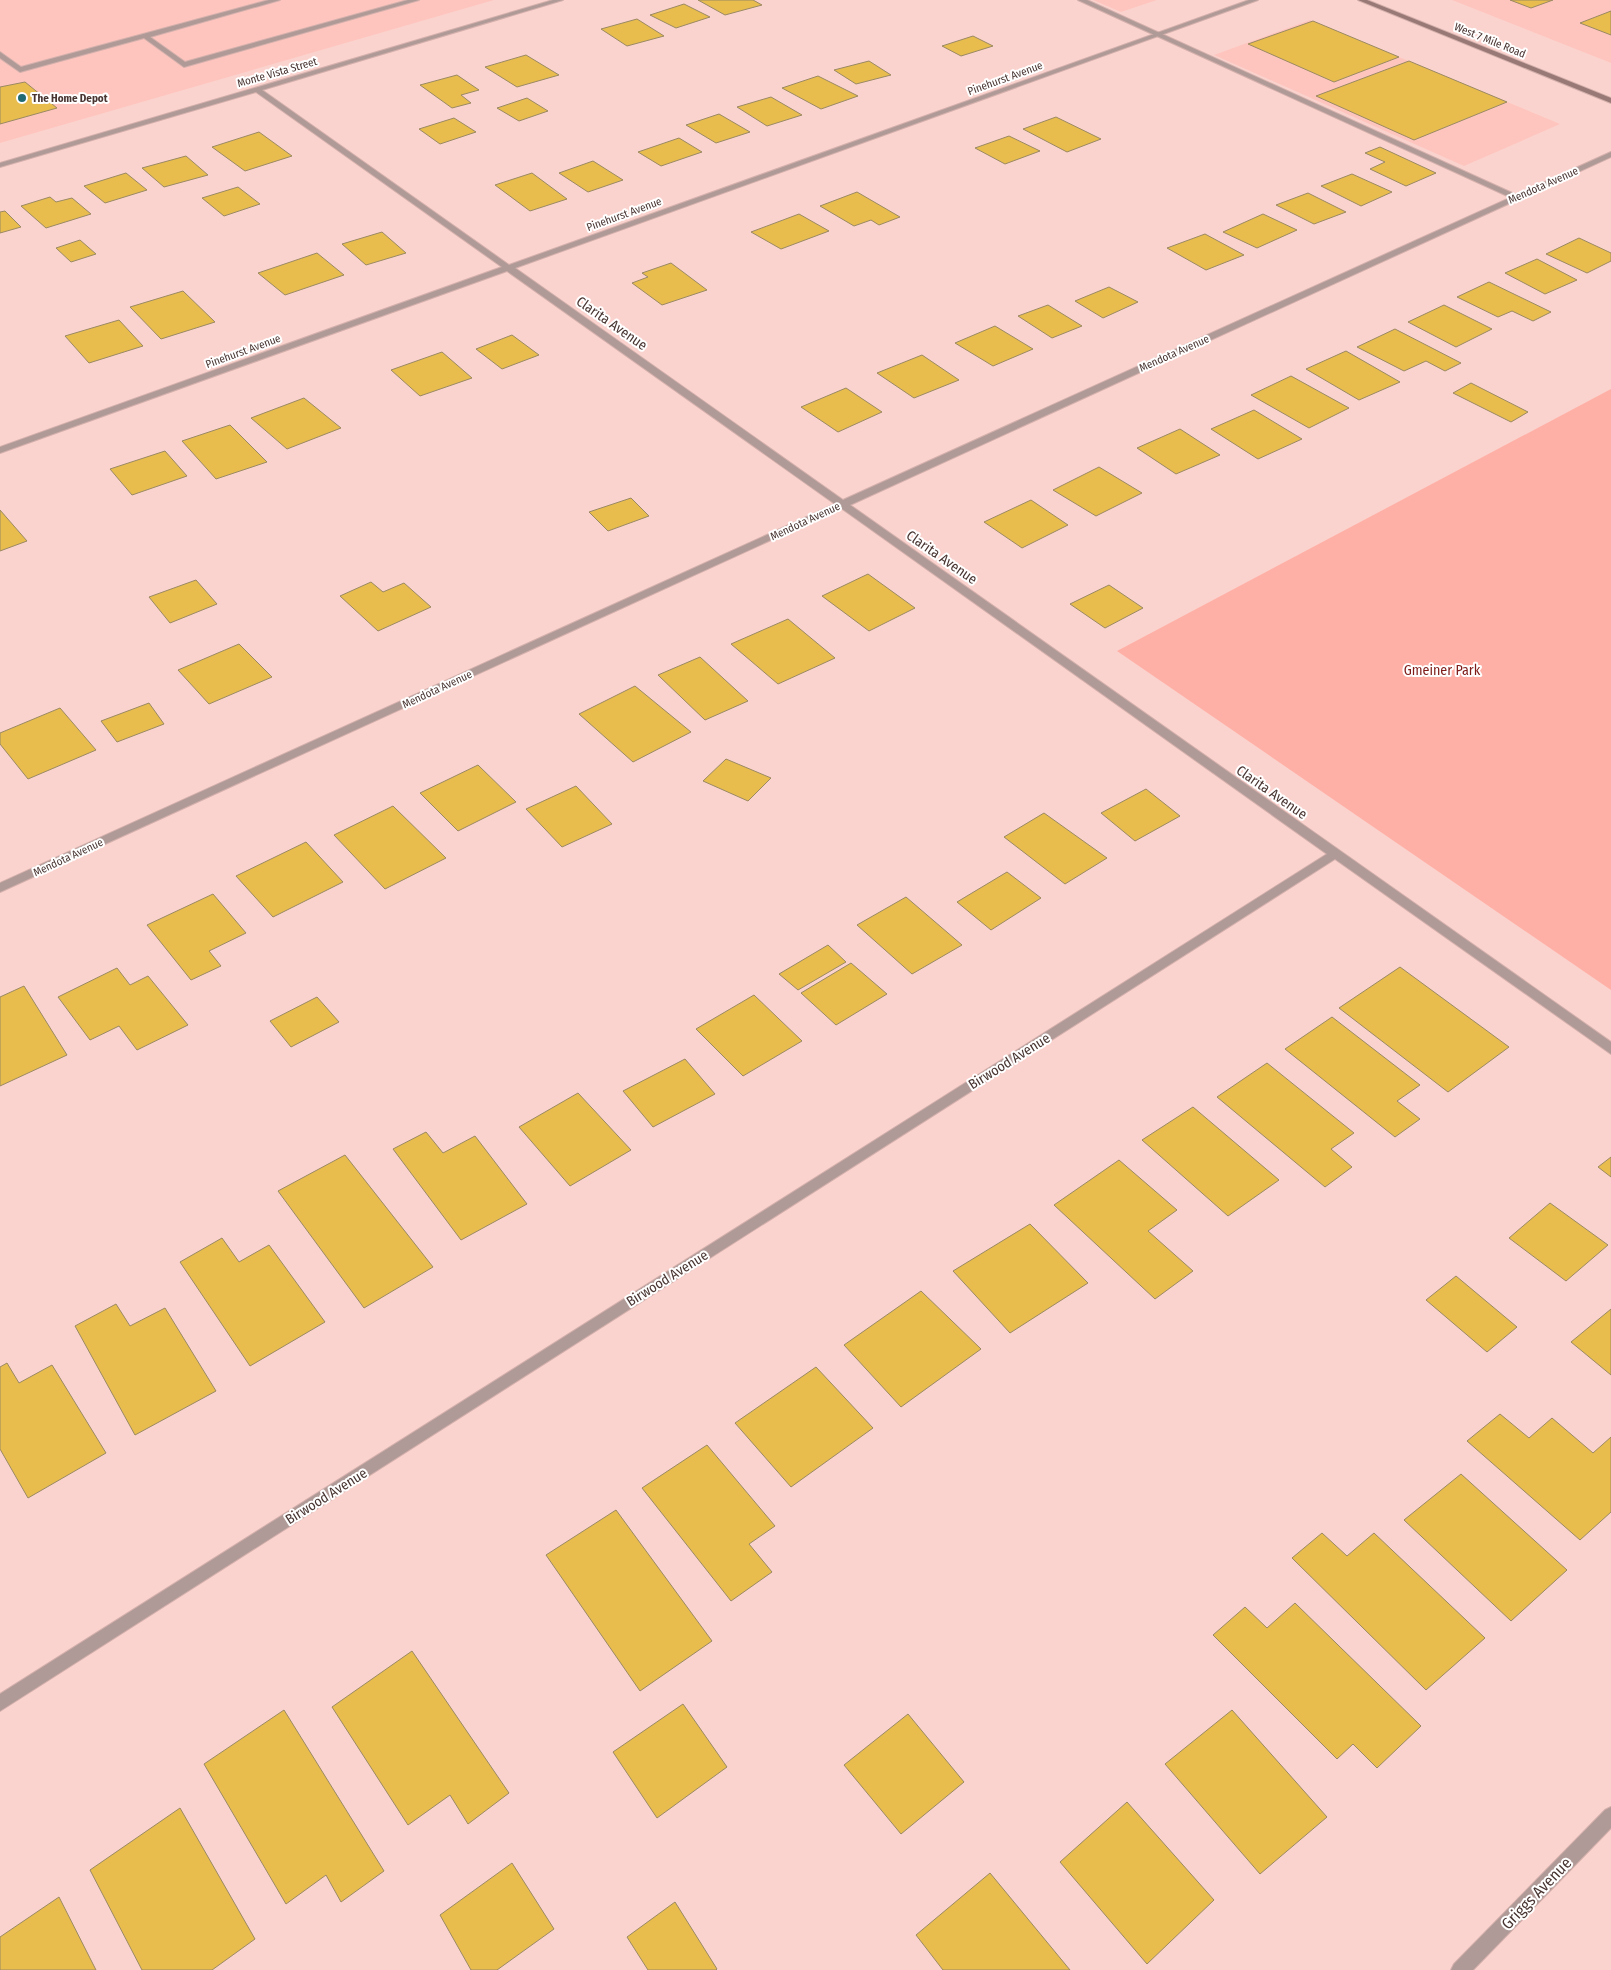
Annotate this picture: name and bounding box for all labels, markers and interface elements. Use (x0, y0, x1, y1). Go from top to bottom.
street label: West 7 Mile Road (1452, 20, 1527, 61)
street label: Monte Vista Street (236, 55, 319, 90)
street label: Pinehurst Avenue (966, 59, 1044, 98)
marker: The Home Depot (16, 92, 28, 104)
place label: The Home Depot (32, 92, 108, 105)
street label: Mendota Avenue (1506, 164, 1580, 207)
street label: Pinehurst Avenue (585, 195, 663, 234)
street label: Clarita Avenue (573, 293, 650, 354)
street label: Pinehurst Avenue (204, 332, 282, 371)
street label: Mendota Avenue (1137, 332, 1211, 375)
street label: Mendota Avenue (768, 500, 842, 543)
street label: Clarita Avenue (903, 527, 980, 588)
park label: Gmeiner Park (1404, 662, 1481, 679)
street label: Mendota Avenue (400, 668, 474, 711)
street label: Clarita Avenue (1233, 762, 1310, 823)
street label: Mendota Avenue (31, 836, 105, 879)
street label: Birwood Avenue (965, 1030, 1053, 1093)
street label: Birwood Avenue (623, 1247, 711, 1310)
street label: Birwood Avenue (282, 1465, 370, 1528)
street label: Griggs Avenue (1497, 1853, 1575, 1933)

